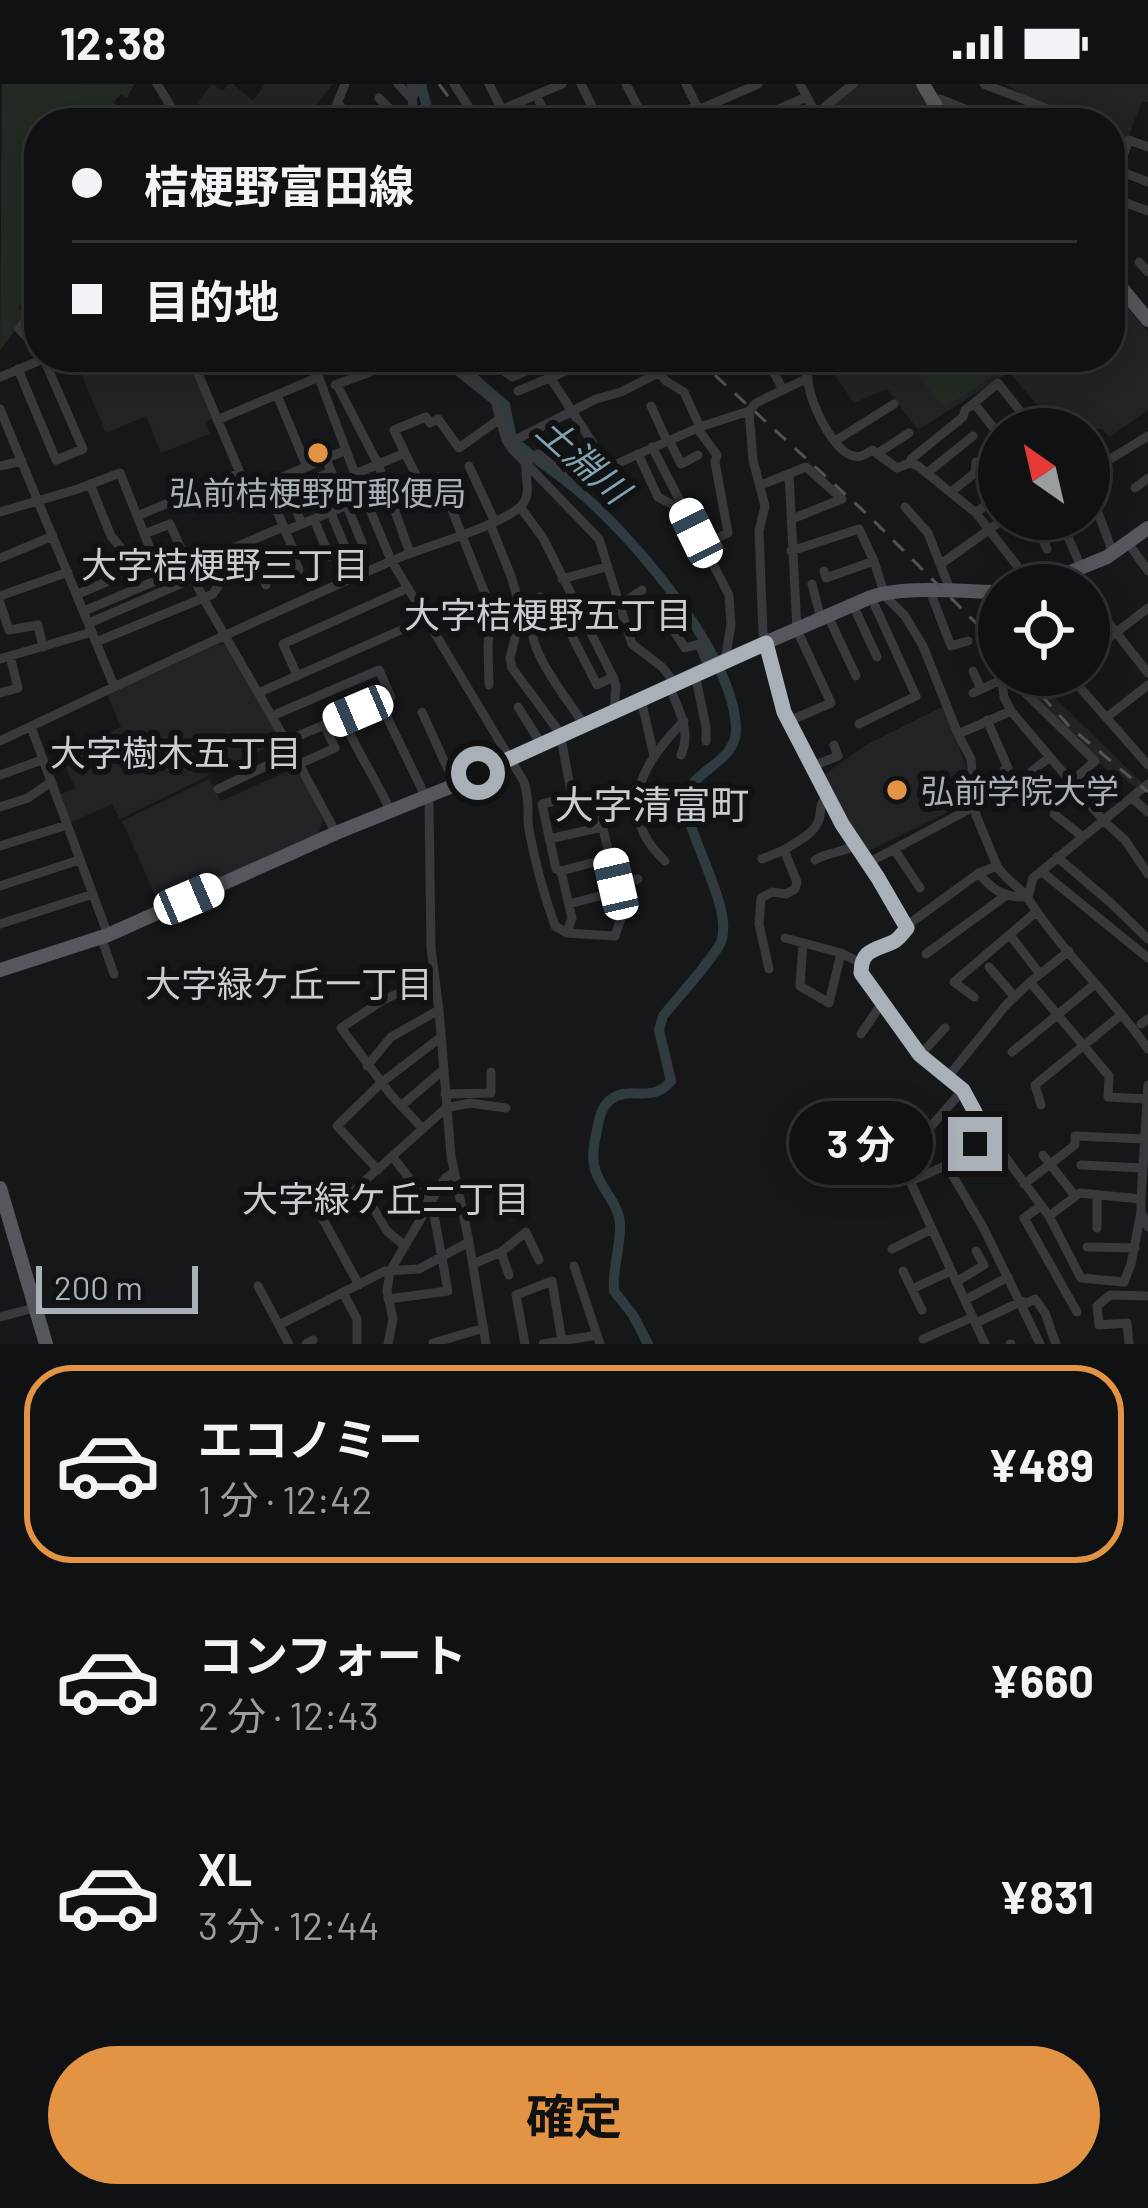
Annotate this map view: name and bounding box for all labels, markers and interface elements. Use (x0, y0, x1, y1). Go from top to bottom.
text: 12:38 (60, 15, 166, 69)
text: 桔梗野富田線 (144, 158, 414, 212)
text: 目的地 (144, 273, 279, 327)
water label: 土淵川 (529, 407, 641, 514)
north arrow (978, 408, 1110, 540)
map controls (978, 408, 1110, 696)
marker: 弘前桔梗野町郵便局 (305, 440, 331, 466)
place label: 弘前桔梗野町郵便局 (170, 472, 467, 512)
car (664, 493, 728, 573)
district label: 大字桔梗野三丁目 (81, 542, 369, 585)
button: locate (978, 564, 1110, 696)
district label: 大字桔梗野五丁目 (404, 592, 692, 635)
car (318, 680, 398, 742)
district label: 大字樹木五丁目 (50, 730, 302, 773)
route start (451, 746, 505, 800)
place label: 弘前学院大学 (921, 770, 1119, 810)
marker: 弘前学院大学 (884, 777, 910, 803)
district label: 大字清富町 (554, 780, 750, 827)
car (590, 845, 642, 923)
car (149, 868, 229, 930)
district label: 大字緑ケ丘一丁目 (145, 961, 433, 1004)
callout: 3 分 (789, 1102, 933, 1186)
route end (948, 1117, 1002, 1171)
text: 3 分 (827, 1119, 895, 1166)
district label: 大字緑ケ丘二丁目 (242, 1176, 530, 1219)
scale bar (36, 1260, 198, 1313)
text: 200 m (54, 1267, 143, 1307)
icon: car (54, 1410, 162, 1518)
text: エコノミー (198, 1411, 423, 1465)
text: ¥489 (988, 1437, 1094, 1491)
text: 1 分 · 12:42 (198, 1475, 372, 1522)
icon: car (54, 1626, 162, 1734)
text: コンフォート (198, 1627, 467, 1681)
text: ¥660 (989, 1653, 1094, 1707)
text: 2 分 · 12:43 (198, 1691, 379, 1738)
text: XL (198, 1841, 252, 1895)
icon: car (54, 1842, 162, 1950)
text: ¥831 (999, 1869, 1094, 1923)
text: 3 分 · 12:44 (198, 1901, 379, 1948)
button: 確定 (48, 2046, 1100, 2184)

